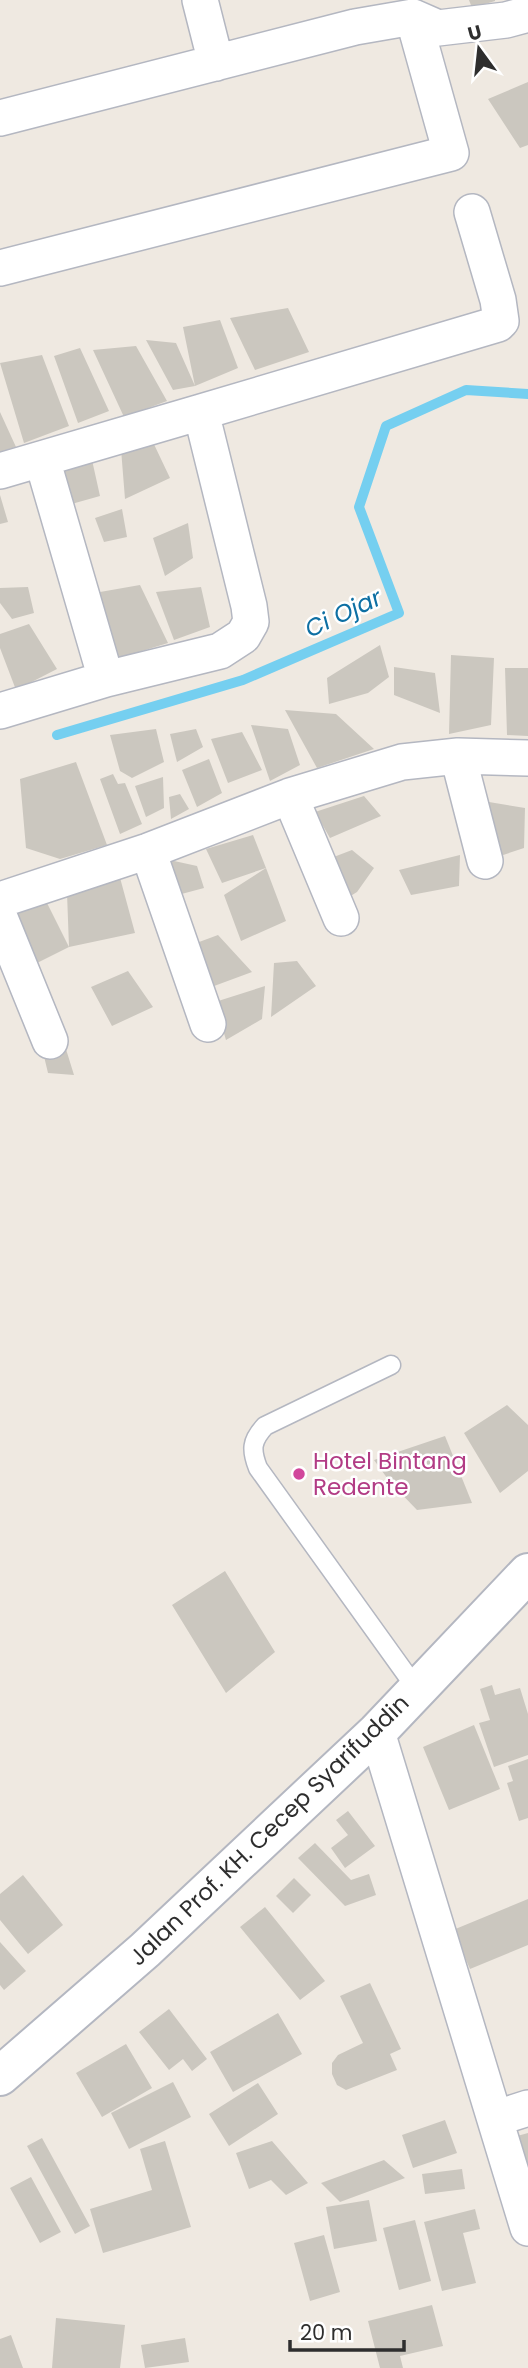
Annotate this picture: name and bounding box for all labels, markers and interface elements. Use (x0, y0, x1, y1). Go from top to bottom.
north arrow (444, 14, 514, 84)
text: U (465, 18, 485, 48)
water label: Ci Ojar (299, 580, 388, 645)
place label: Hotel Bintang Redente (313, 1445, 467, 1503)
marker: Hotel Bintang Redente (291, 1466, 307, 1482)
street label: Jalan Prof. KH. Cecep Syarifuddin (122, 1687, 416, 1973)
scale bar (290, 2308, 404, 2352)
text: 20 m (300, 2318, 353, 2347)

